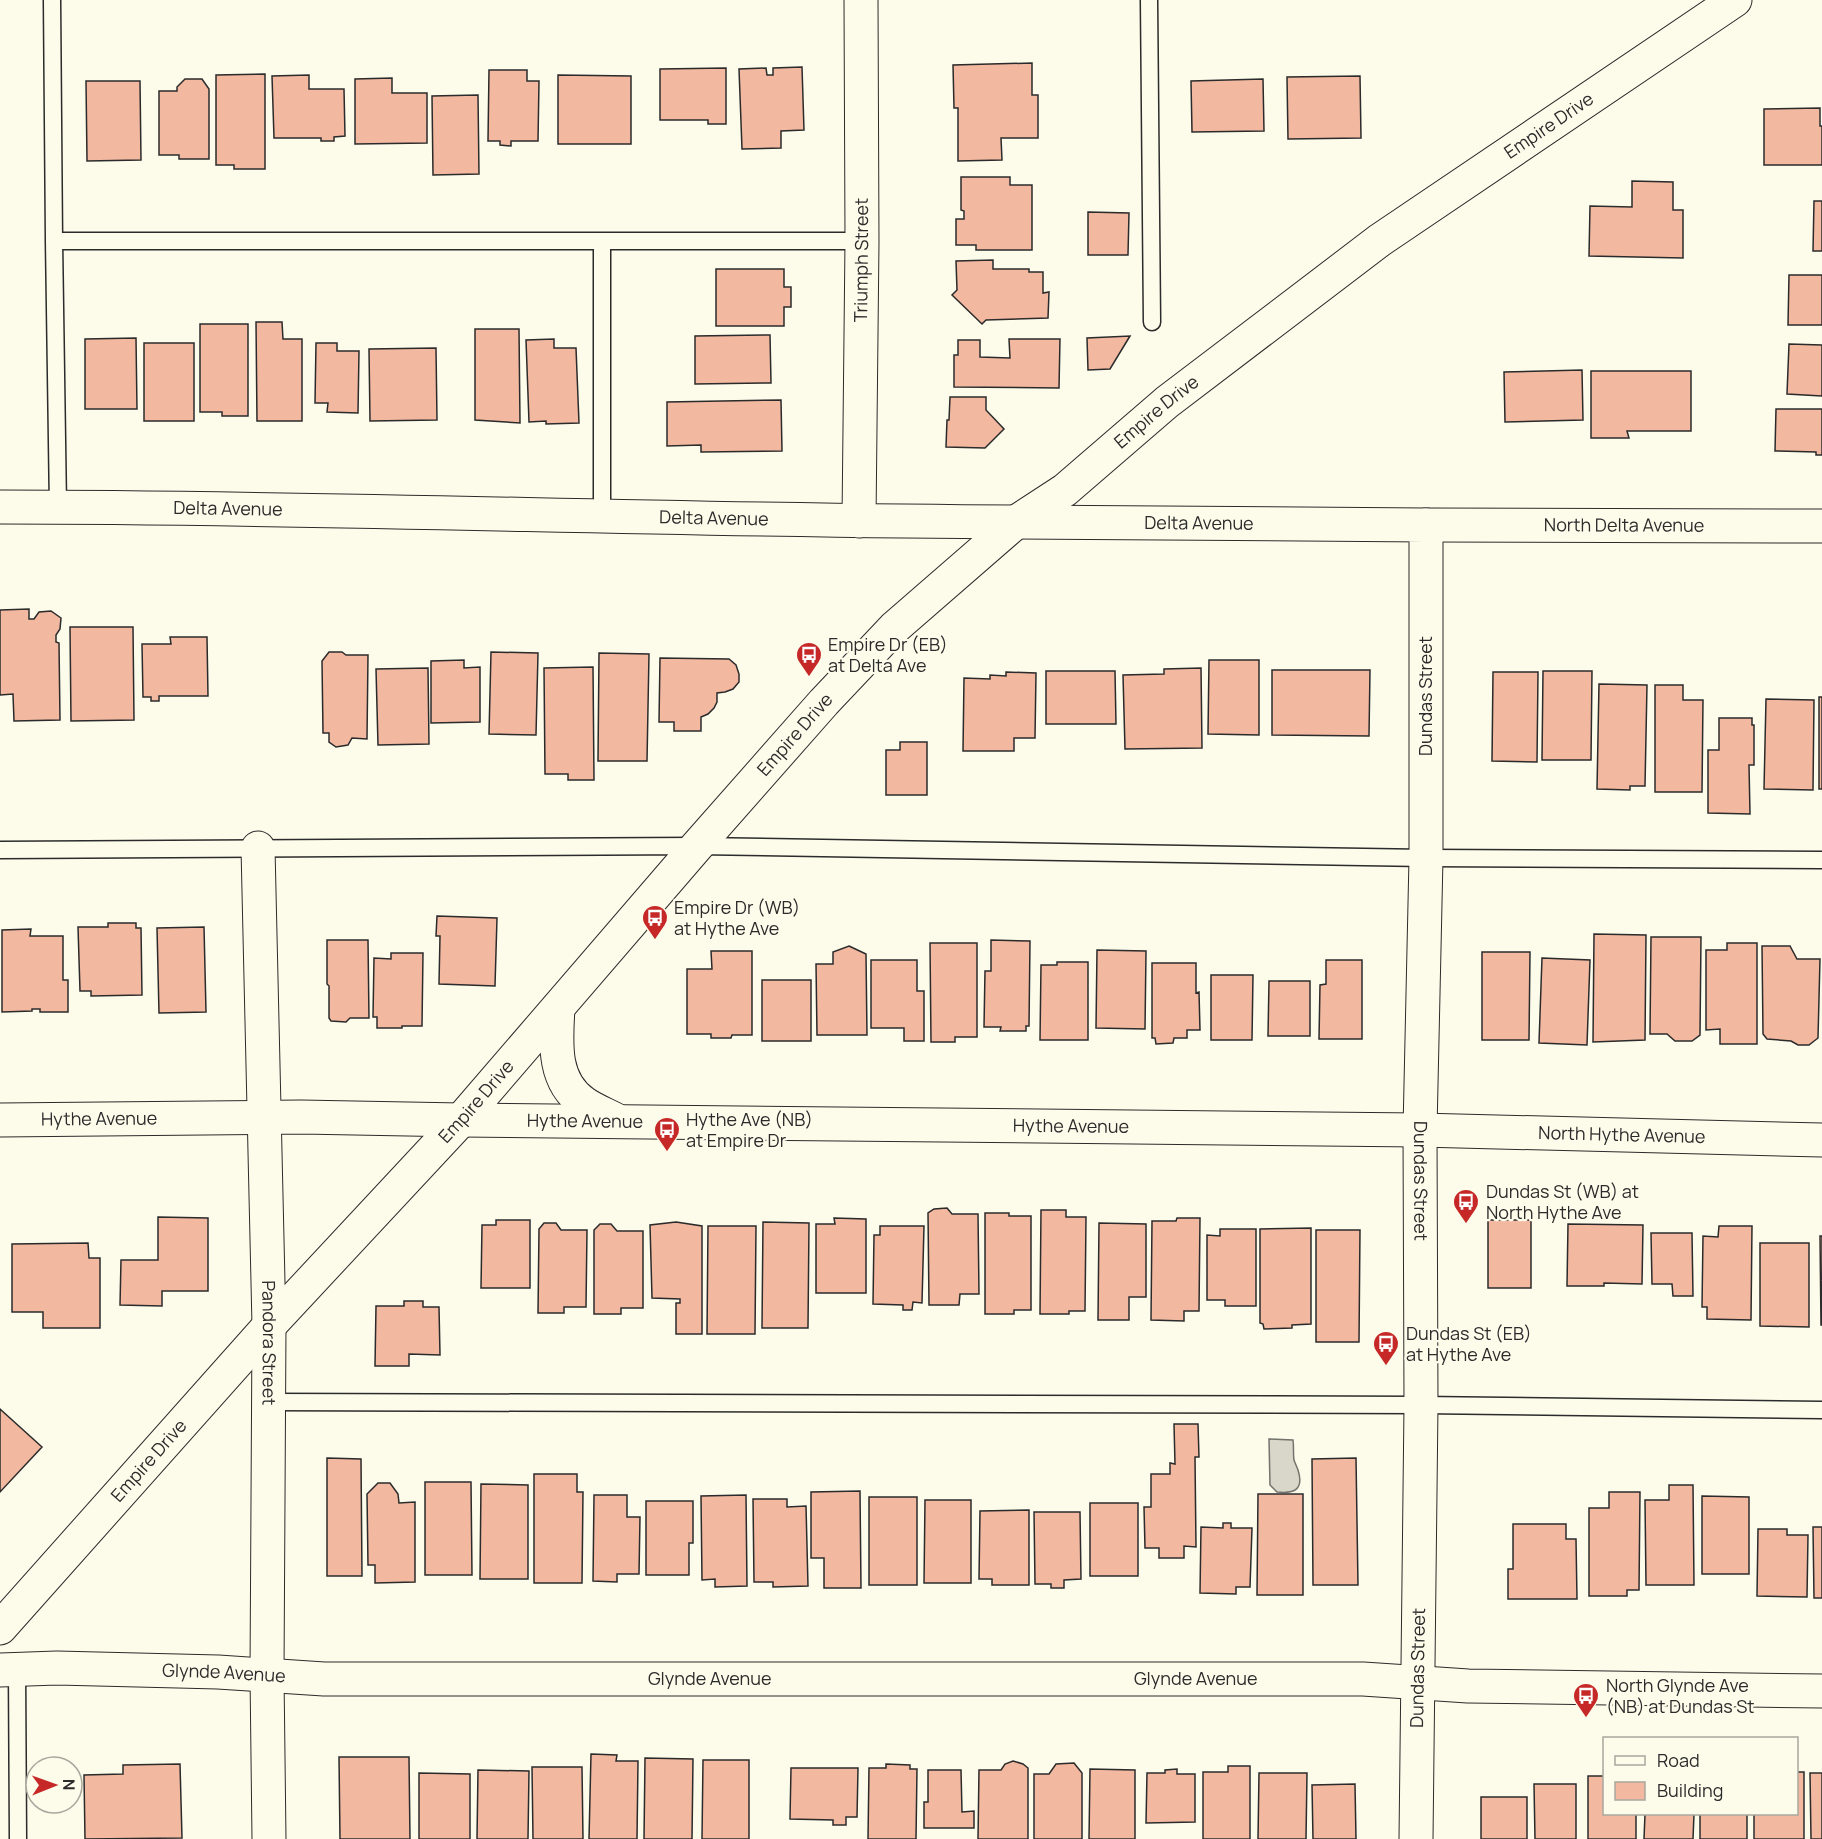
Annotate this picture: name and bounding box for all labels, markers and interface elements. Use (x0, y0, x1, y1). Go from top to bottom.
street label: Empire Drive (1499, 86, 1598, 164)
street label: Triumph Street (848, 198, 873, 322)
street label: Empire Drive (1109, 369, 1203, 453)
street label: Delta Avenue (173, 495, 283, 521)
street label: Delta Avenue (659, 504, 769, 530)
street label: Delta Avenue (1144, 510, 1254, 535)
street label: North Delta Avenue (1544, 512, 1704, 537)
place label: Empire Dr (EB) at Delta Ave (828, 632, 948, 677)
street label: Dundas Street (1413, 636, 1437, 756)
bus stop icon: Empire Dr (EB) at Delta Ave (794, 640, 824, 678)
street label: Empire Drive (751, 687, 837, 781)
place label: Empire Dr (WB) at Hythe Ave (674, 895, 800, 940)
bus stop icon: Empire Dr (WB) at Hythe Ave (640, 903, 670, 941)
street label: Empire Drive (433, 1054, 519, 1148)
street label: Hythe Avenue (41, 1105, 157, 1131)
place label: Hythe Ave (NB) at Empire Dr (686, 1107, 813, 1152)
street label: Hythe Avenue (527, 1108, 643, 1133)
street label: Hythe Avenue (1013, 1113, 1129, 1138)
bus stop icon: Hythe Ave (NB) at Empire Dr (652, 1115, 682, 1153)
street label: North Hythe Avenue (1538, 1120, 1706, 1148)
street label: Dundas Street (1409, 1121, 1433, 1241)
place label: Dundas St (WB) at North Hythe Ave (1486, 1179, 1639, 1224)
bus stop icon: Dundas St (WB) at North Hythe Ave (1451, 1187, 1481, 1225)
street label: Pandora Street (257, 1280, 282, 1405)
place label: Dundas St (EB) at Hythe Ave (1406, 1321, 1532, 1366)
bus stop icon: Dundas St (EB) at Hythe Ave (1371, 1329, 1401, 1367)
street label: Empire Drive (105, 1414, 191, 1506)
street label: Dundas Street (1404, 1608, 1430, 1728)
street label: Glynde Avenue (162, 1658, 286, 1687)
street label: Glynde Avenue (648, 1666, 771, 1690)
street label: Glynde Avenue (1134, 1666, 1257, 1690)
place label: North Glynde Ave (NB) at Dundas St (1606, 1673, 1755, 1718)
bus stop icon: North Glynde Ave (NB) at Dundas St (1571, 1681, 1601, 1719)
legend (1603, 1737, 1798, 1815)
text: Road (1657, 1748, 1700, 1772)
north arrow (24, 1755, 84, 1815)
text: Building (1657, 1778, 1723, 1802)
text: N (58, 1779, 80, 1791)

